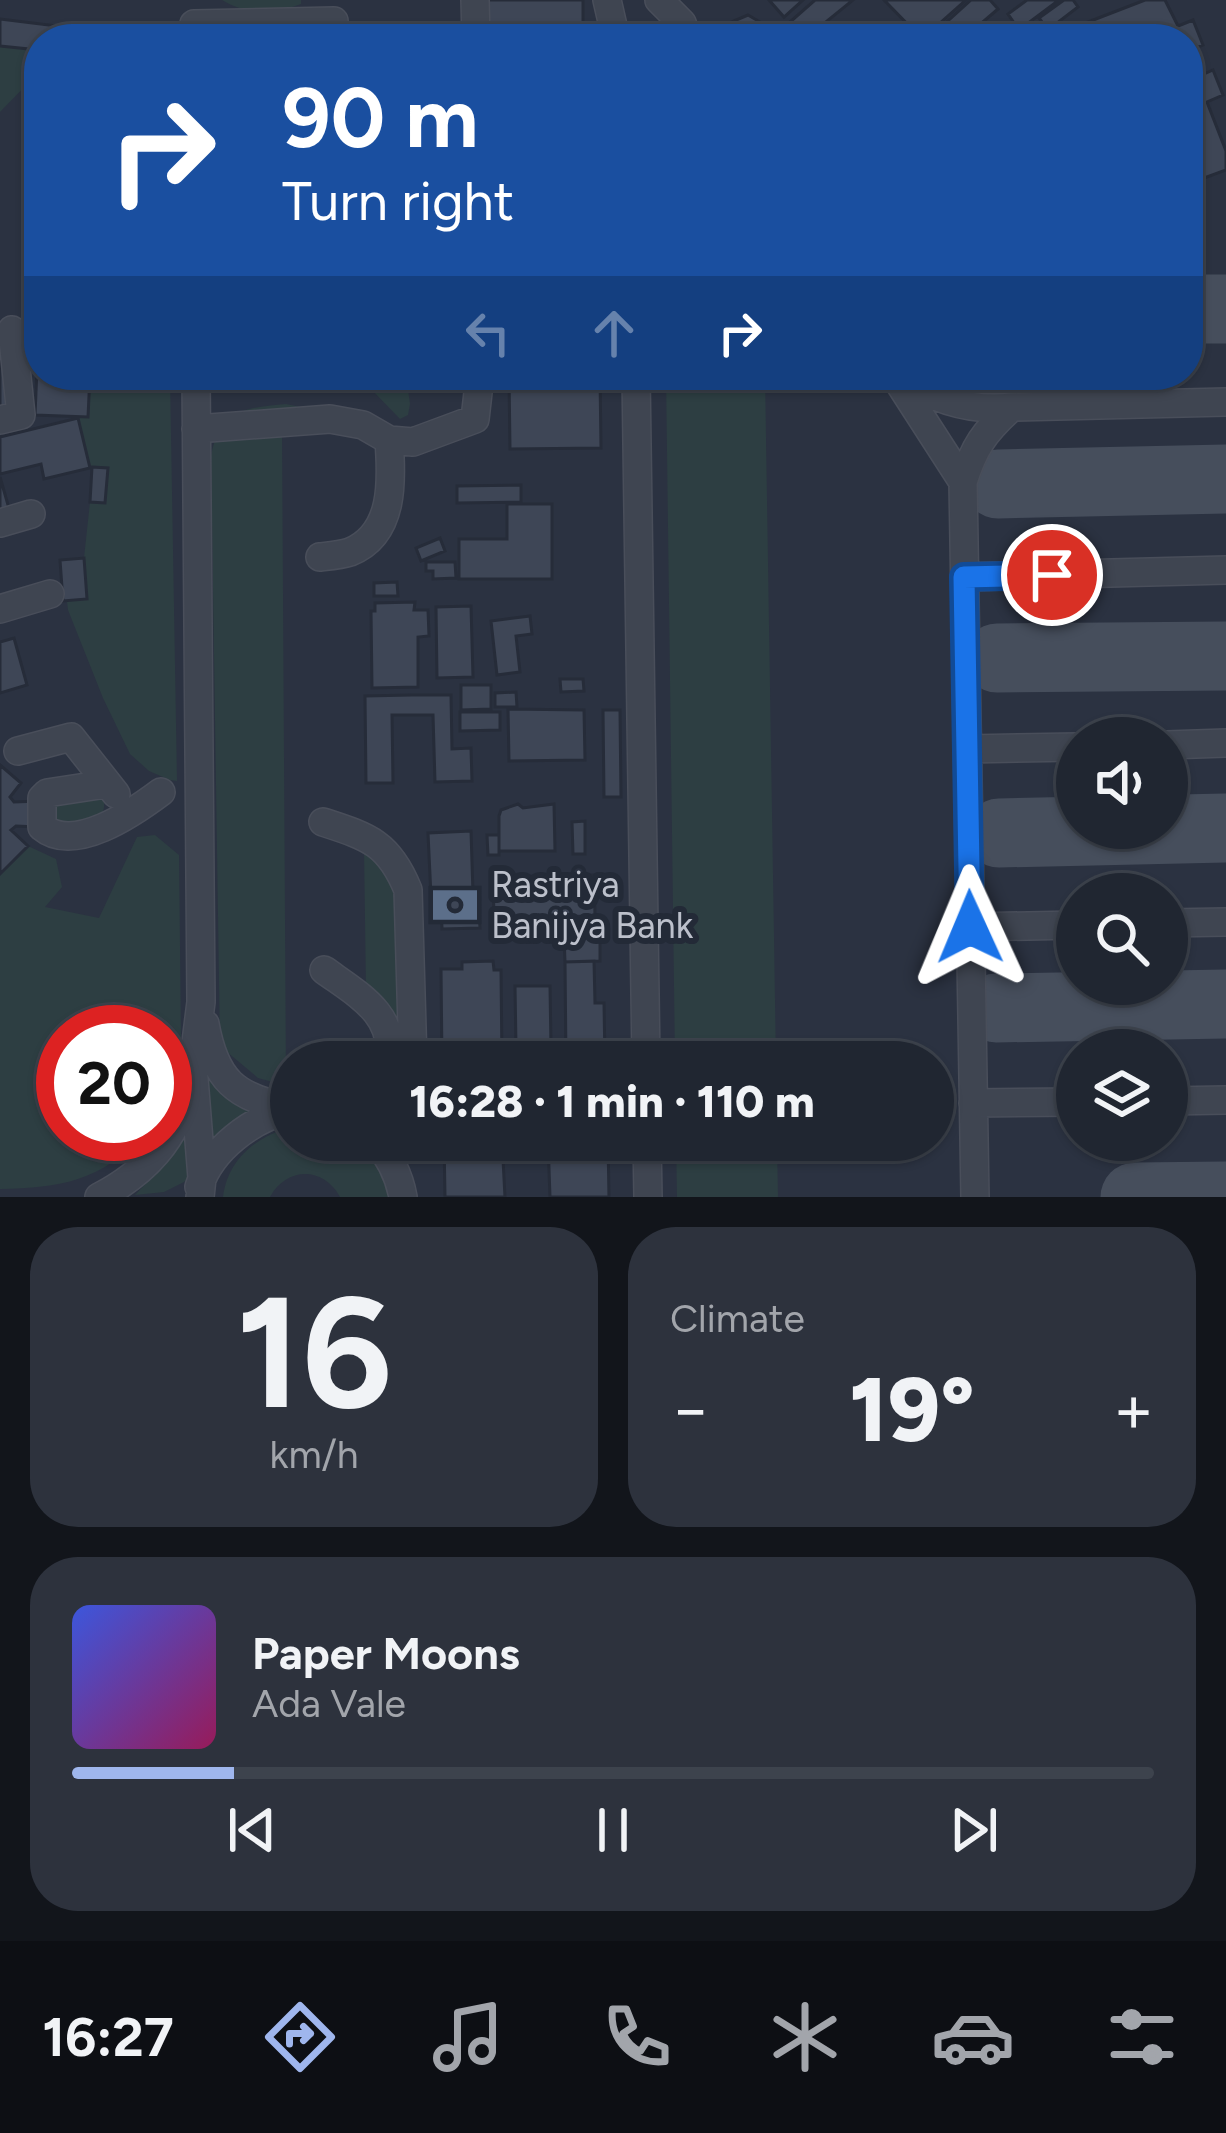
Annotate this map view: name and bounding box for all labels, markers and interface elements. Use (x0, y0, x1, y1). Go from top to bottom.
text: 90 m (282, 67, 478, 168)
icon: right (84, 72, 240, 228)
text: Turn right (282, 169, 514, 234)
icon: left (455, 300, 521, 366)
icon: ahead (581, 300, 647, 366)
icon: right (707, 300, 773, 366)
pin (1001, 524, 1103, 626)
icon: arrive (1019, 542, 1085, 608)
map controls (1056, 717, 1188, 1161)
button: sound (1056, 717, 1188, 849)
place label: Rastriya Banijya Bank (491, 863, 694, 947)
position arrow (907, 864, 1033, 990)
button: search (1056, 873, 1188, 1005)
bank icon: Rastriya Banijya Bank (430, 880, 480, 930)
speed limit sign: 20 (36, 1005, 192, 1161)
button: layers (1056, 1029, 1188, 1161)
text: 16:28 · 1 min · 110 m (409, 1074, 815, 1128)
text: 16 (236, 1259, 392, 1446)
text: Climate (670, 1295, 805, 1342)
text: 19° (849, 1355, 975, 1464)
text: − (670, 1369, 711, 1449)
text: + (1113, 1369, 1154, 1449)
text: km/h (269, 1431, 359, 1478)
text: Paper Moons (252, 1626, 520, 1680)
text: Ada Vale (252, 1680, 406, 1727)
icon: previous (219, 1797, 285, 1863)
icon: pause (580, 1797, 646, 1863)
icon: next (941, 1797, 1007, 1863)
icon: directions (258, 1995, 342, 2079)
icon: music (426, 1995, 510, 2079)
icon: phone (595, 1995, 679, 2079)
icon: climate (763, 1995, 847, 2079)
icon: car (931, 1995, 1015, 2079)
icon: filters (1100, 1995, 1184, 2079)
text: 16:27 (42, 2005, 174, 2070)

